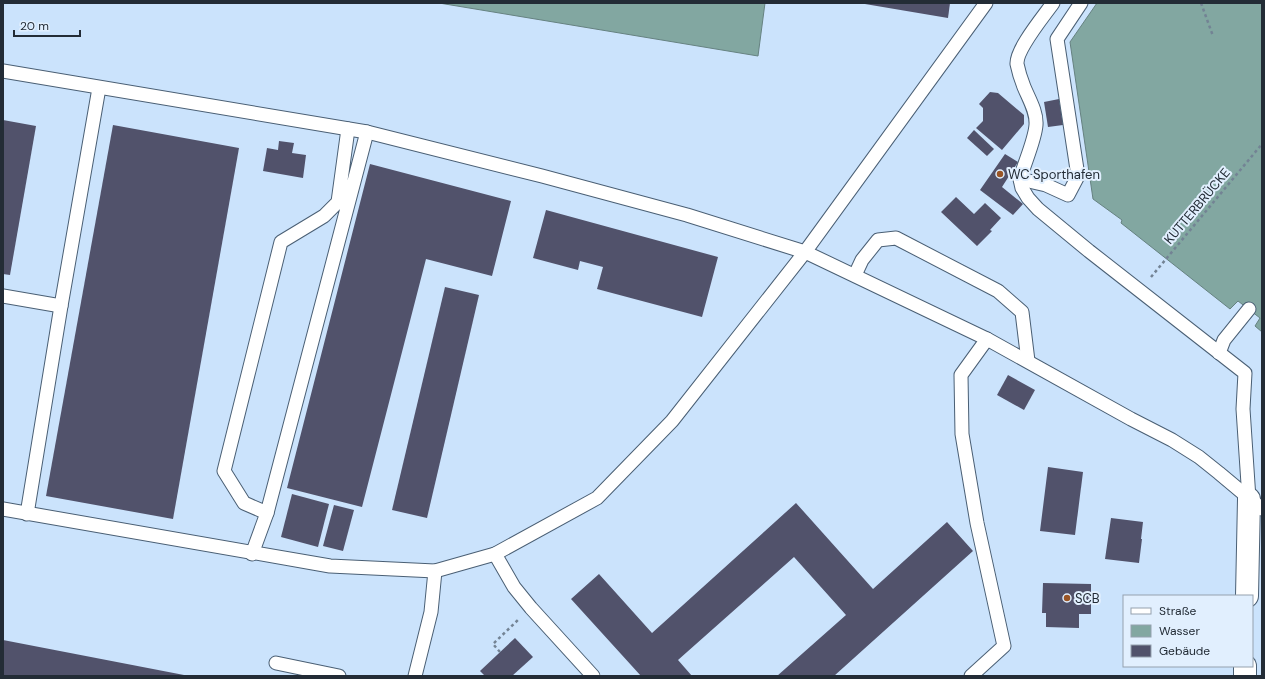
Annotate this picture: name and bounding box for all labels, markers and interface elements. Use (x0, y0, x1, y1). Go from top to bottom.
scale bar (14, 12, 80, 38)
text: 20 m (20, 18, 49, 34)
street label: KUTTERBRÜCKE (1160, 164, 1234, 248)
place label: WC Sporthafen (1008, 166, 1100, 183)
marker: WC Sporthafen (995, 169, 1005, 179)
place label: SCB (1075, 590, 1100, 607)
marker: SCB (1062, 593, 1072, 603)
legend (1123, 595, 1253, 667)
text: Straße (1159, 603, 1196, 619)
text: Wasser (1159, 623, 1200, 639)
text: Gebäude (1159, 643, 1210, 659)

